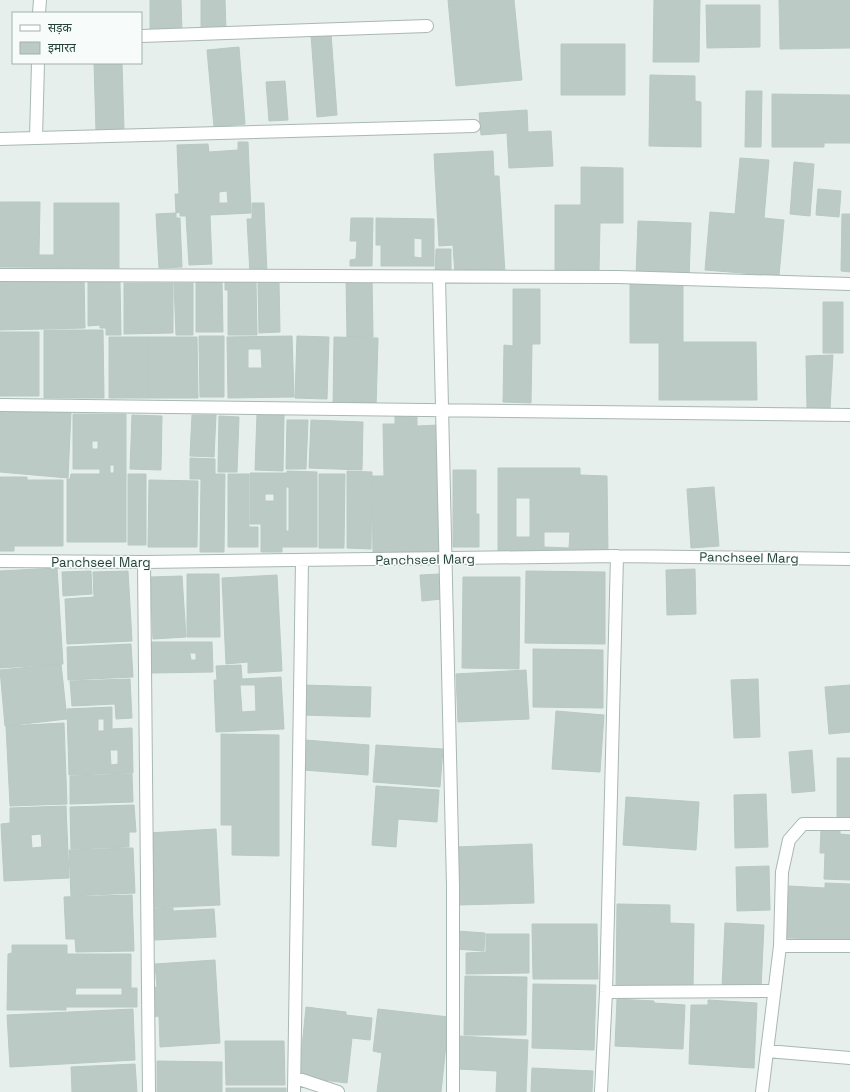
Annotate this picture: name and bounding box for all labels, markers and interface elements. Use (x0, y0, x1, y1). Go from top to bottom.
legend (12, 12, 142, 64)
text: सड़क (48, 20, 73, 36)
text: इमारत (48, 40, 77, 56)
street label: Panchseel Marg (699, 548, 799, 567)
street label: Panchseel Marg (375, 550, 475, 569)
street label: Panchseel Marg (51, 554, 151, 571)

